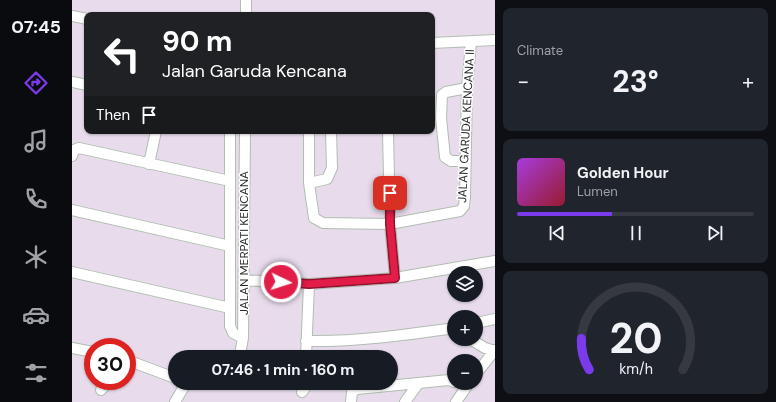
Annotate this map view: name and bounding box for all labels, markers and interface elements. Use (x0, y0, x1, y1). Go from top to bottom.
text: 07:45 (11, 15, 61, 39)
text: 90 m (162, 23, 232, 60)
icon: left (96, 28, 148, 80)
text: Climate (517, 42, 563, 59)
street label: JALAN GARUDA KENCANA II (454, 49, 478, 203)
text: Jalan Garuda Kencana (162, 59, 347, 83)
text: 23° (612, 62, 659, 101)
text: − (517, 67, 529, 96)
text: + (742, 67, 754, 96)
icon: directions (22, 69, 50, 97)
icon: arrive (138, 104, 160, 126)
text: Then (96, 105, 130, 125)
icon: music (22, 127, 50, 155)
text: Golden Hour (577, 163, 669, 183)
street label: JALAN MERPATI KENCANA (236, 171, 252, 315)
pin (373, 176, 407, 210)
icon: arrive (379, 182, 401, 204)
text: Lumen (577, 183, 618, 200)
icon: phone (22, 185, 50, 213)
icon: previous (546, 222, 568, 244)
icon: pause (625, 222, 647, 244)
icon: next (704, 222, 726, 244)
icon: climate (22, 243, 50, 271)
position arrow (260, 261, 302, 303)
map controls (447, 266, 483, 390)
button: layers (447, 266, 483, 302)
icon: car (22, 301, 50, 329)
button: + (447, 310, 483, 346)
text: 20 (609, 312, 662, 366)
speed limit sign: 30 (84, 338, 136, 390)
button: − (447, 354, 483, 390)
icon: filters (22, 359, 50, 387)
text: 07:46 · 1 min · 160 m (212, 360, 354, 380)
text: km/h (619, 360, 652, 378)

